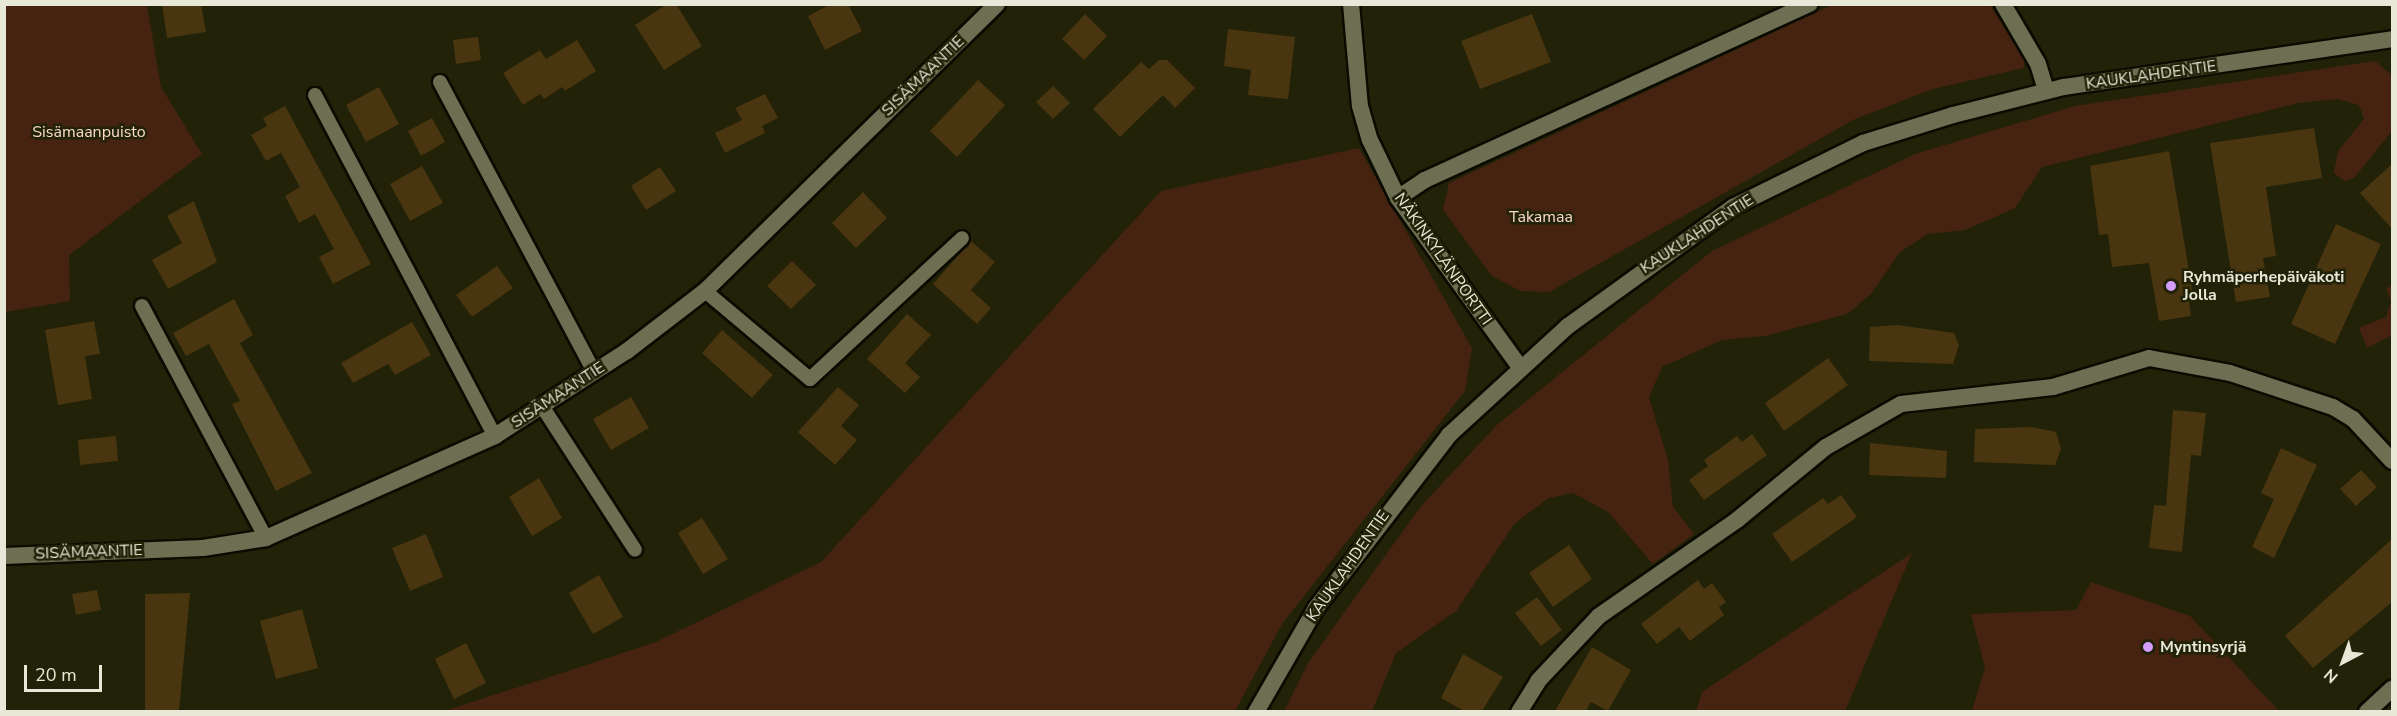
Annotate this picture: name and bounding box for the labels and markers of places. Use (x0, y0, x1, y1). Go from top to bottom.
place label: Ryhmäperhepäiväkoti Jolla (2183, 267, 2344, 305)
marker: Ryhmäperhepäiväkoti Jolla (2164, 279, 2178, 293)
place label: Myntinsyrjä (2160, 637, 2246, 657)
marker: Myntinsyrjä (2141, 640, 2155, 654)

